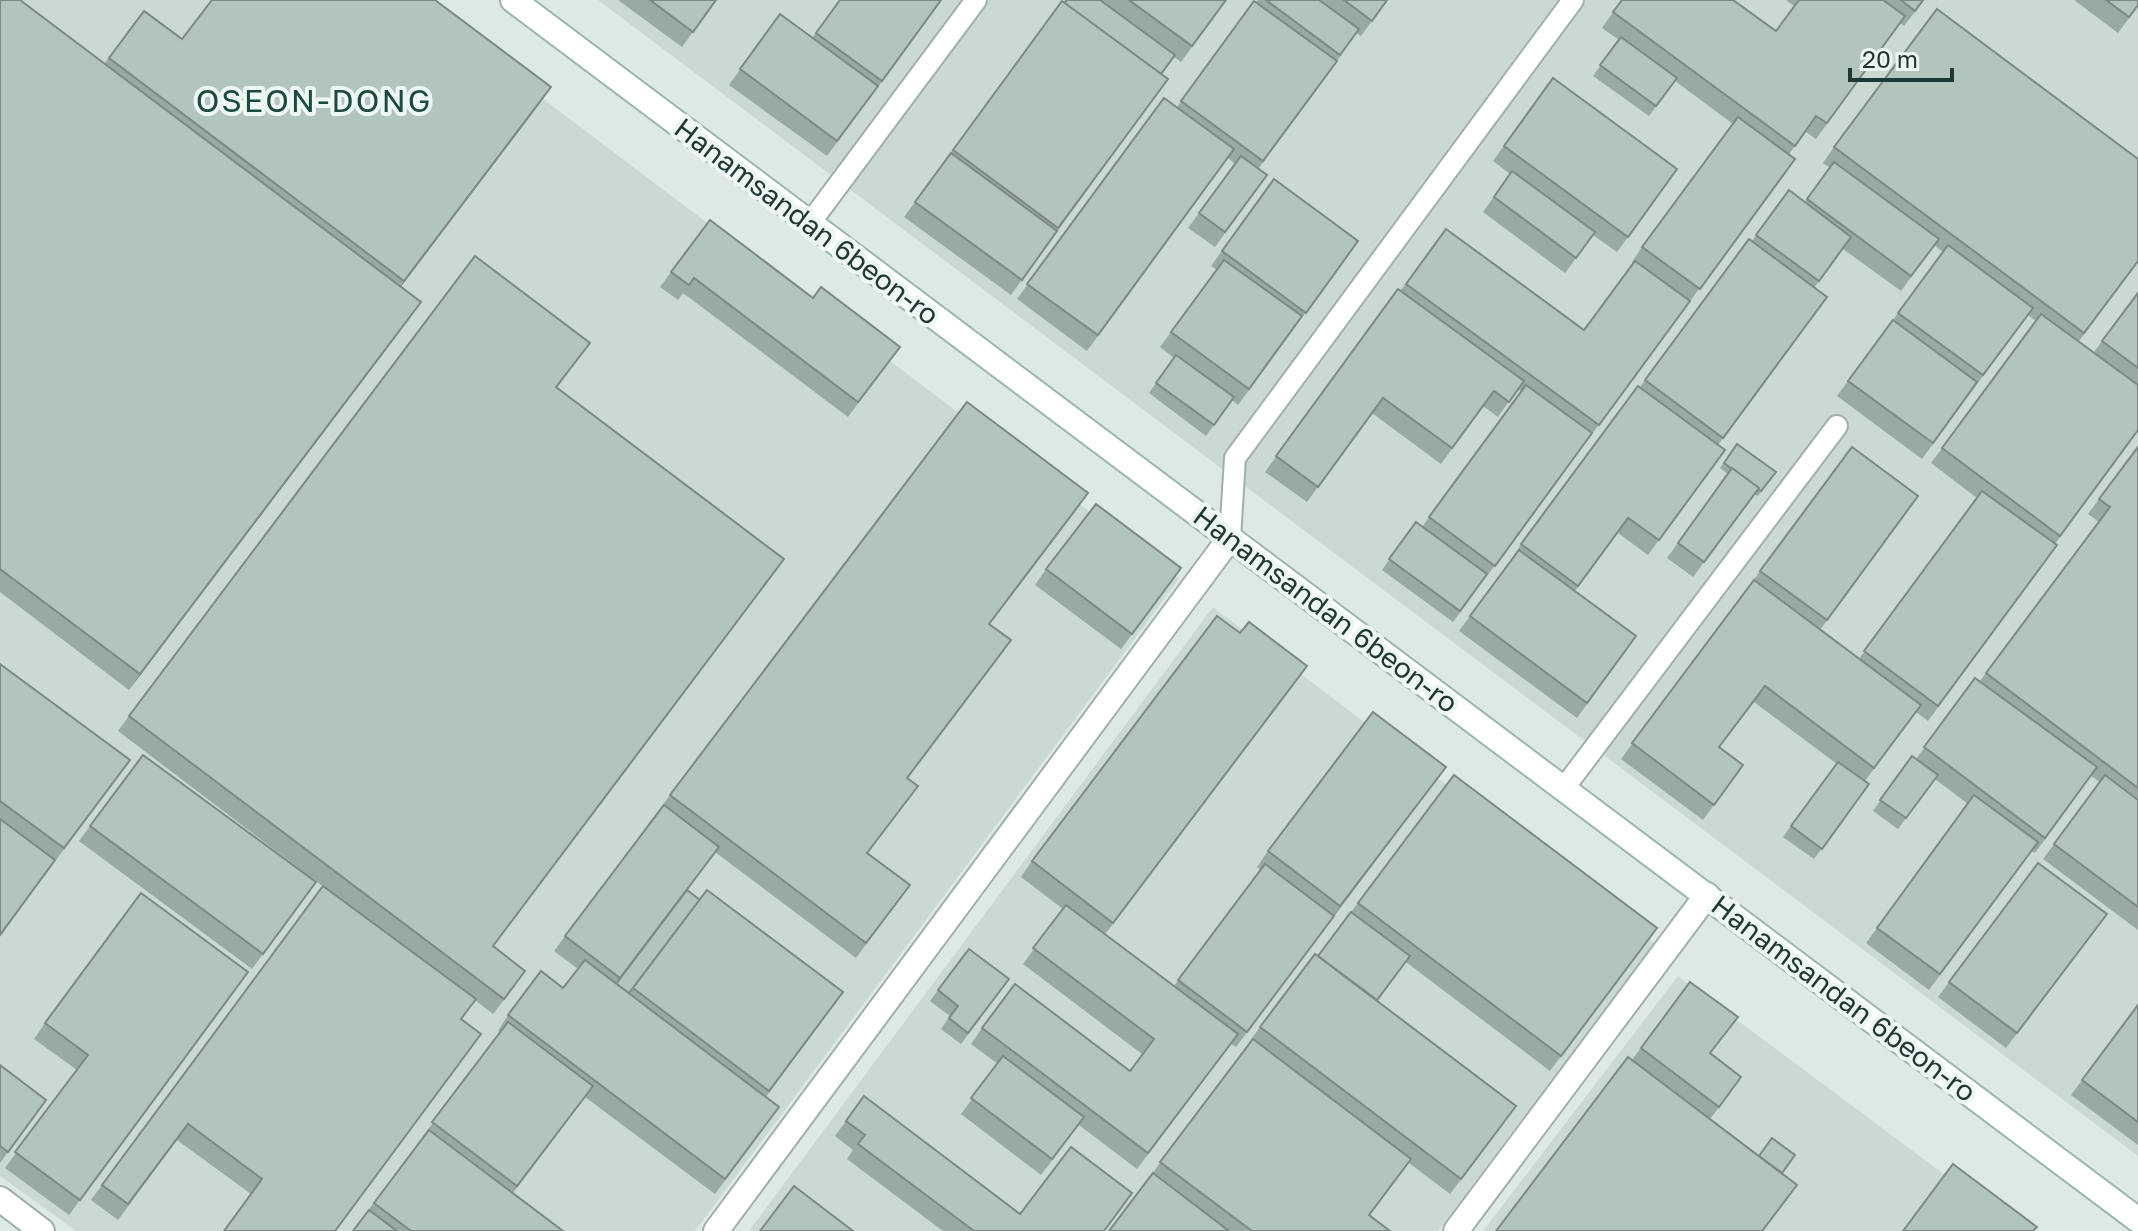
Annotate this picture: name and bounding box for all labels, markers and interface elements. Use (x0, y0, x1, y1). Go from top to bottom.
scale bar (1850, 32, 1952, 82)
text: 20 m (1862, 44, 1918, 73)
district label: OSEON-DONG (196, 81, 432, 119)
street label: Hanamsandan 6beon-ro (668, 111, 946, 331)
street label: Hanamsandan 6beon-ro (1187, 499, 1465, 719)
street label: Hanamsandan 6beon-ro (1705, 888, 1983, 1108)

